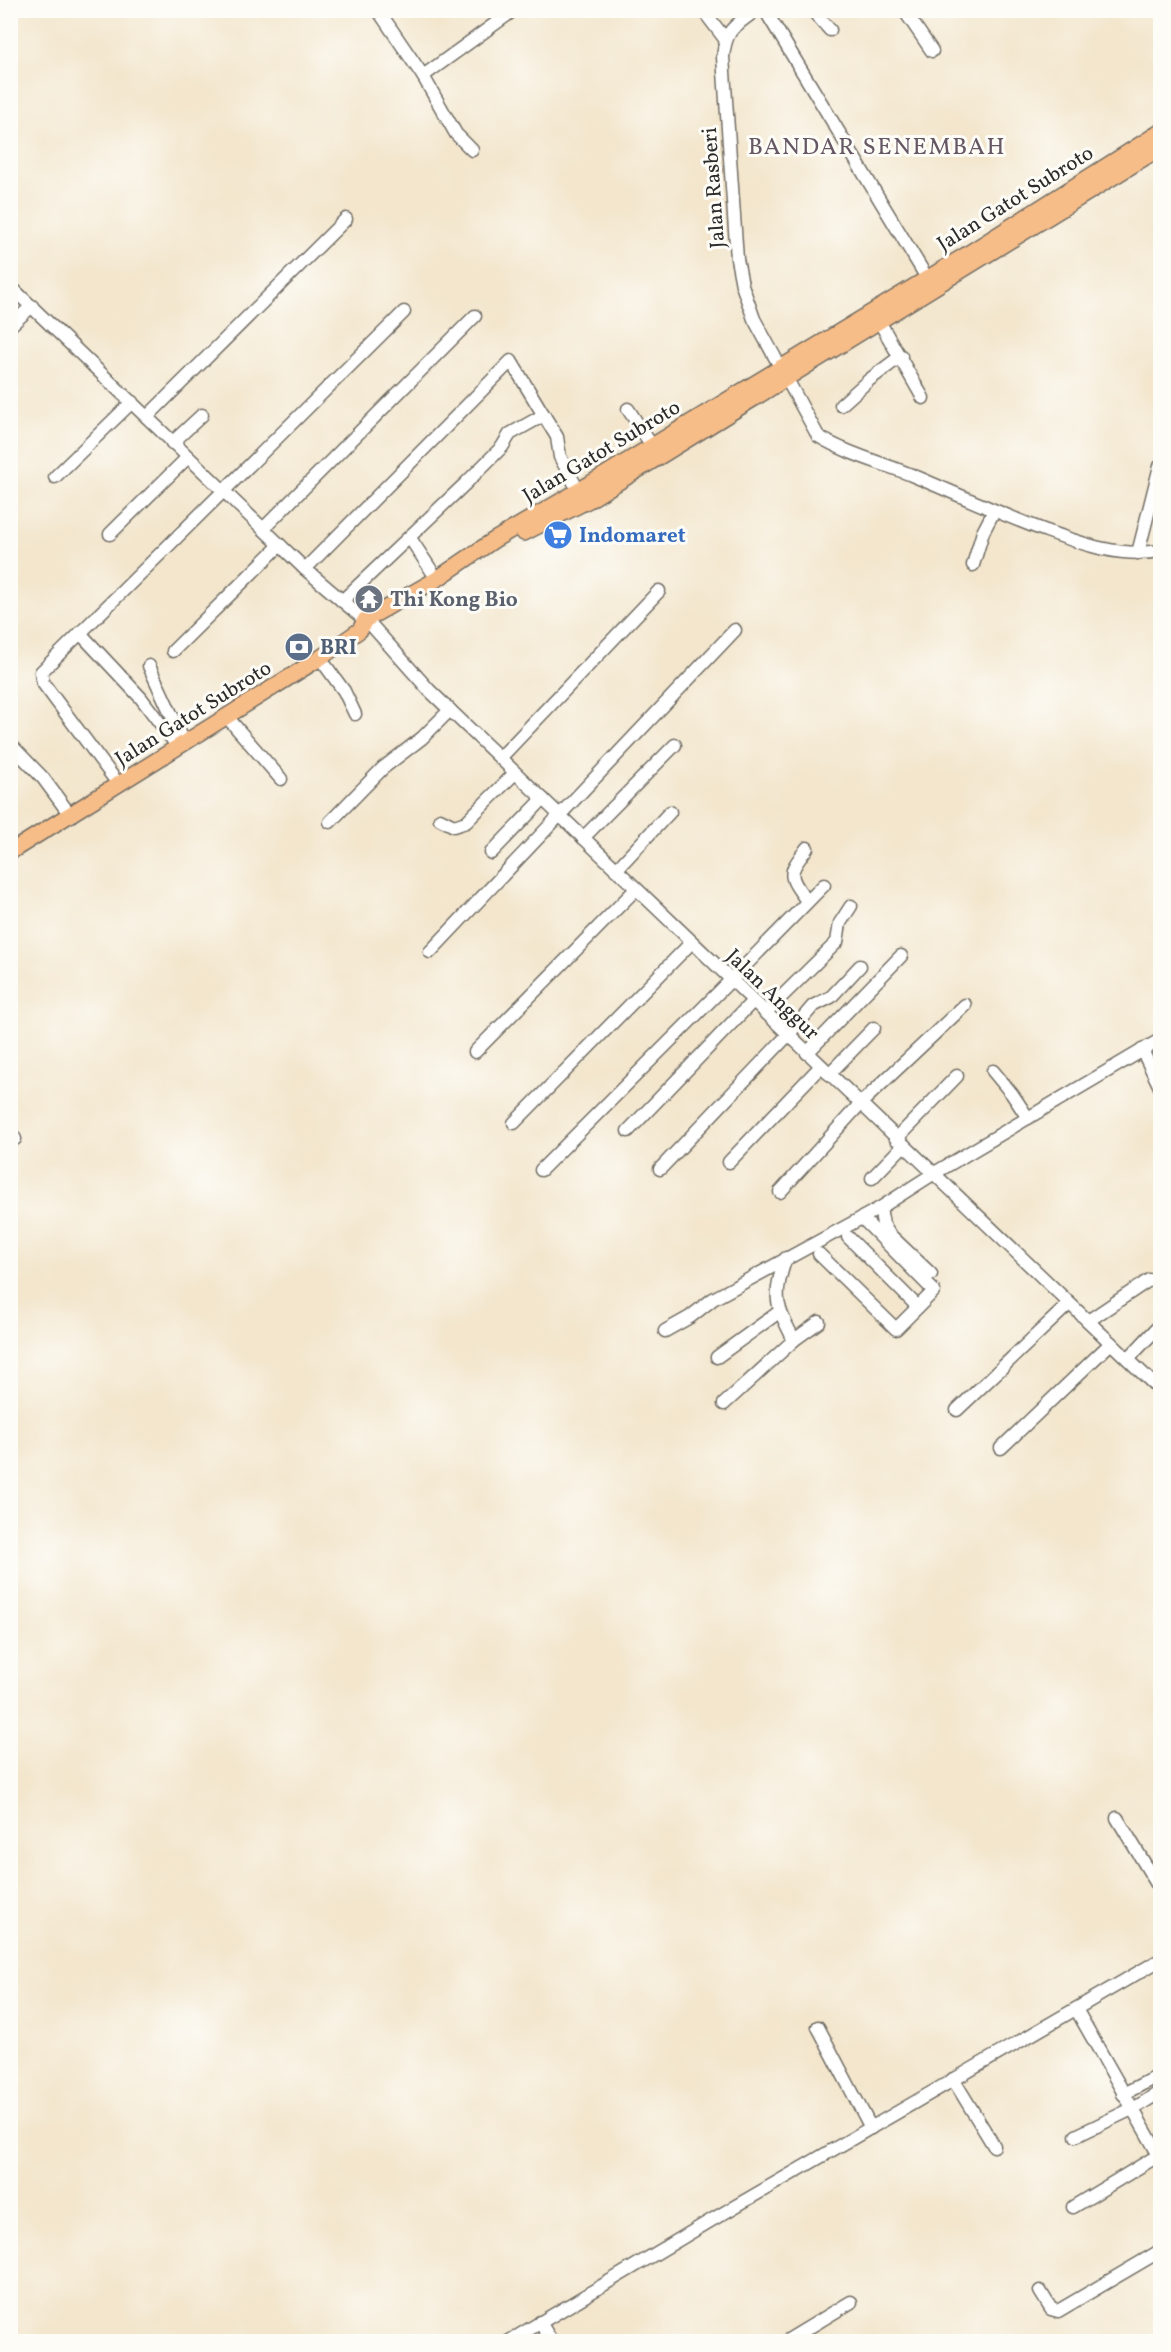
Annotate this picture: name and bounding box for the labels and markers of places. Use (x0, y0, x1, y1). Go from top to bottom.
supermarket icon: Indomaret (542, 519, 574, 551)
place label: Indomaret (579, 522, 686, 551)
temple icon: Thi Kong Bio (353, 583, 385, 615)
place label: Thi Kong Bio (390, 586, 518, 615)
bank icon: BRI (283, 631, 315, 663)
place label: BRI (320, 634, 357, 663)

